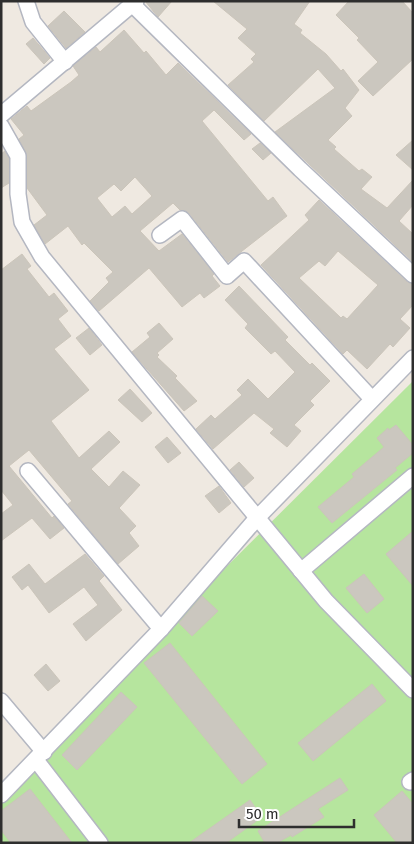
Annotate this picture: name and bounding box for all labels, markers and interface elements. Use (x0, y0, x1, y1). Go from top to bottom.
scale bar (239, 796, 354, 828)
text: 50 m (246, 805, 279, 823)

